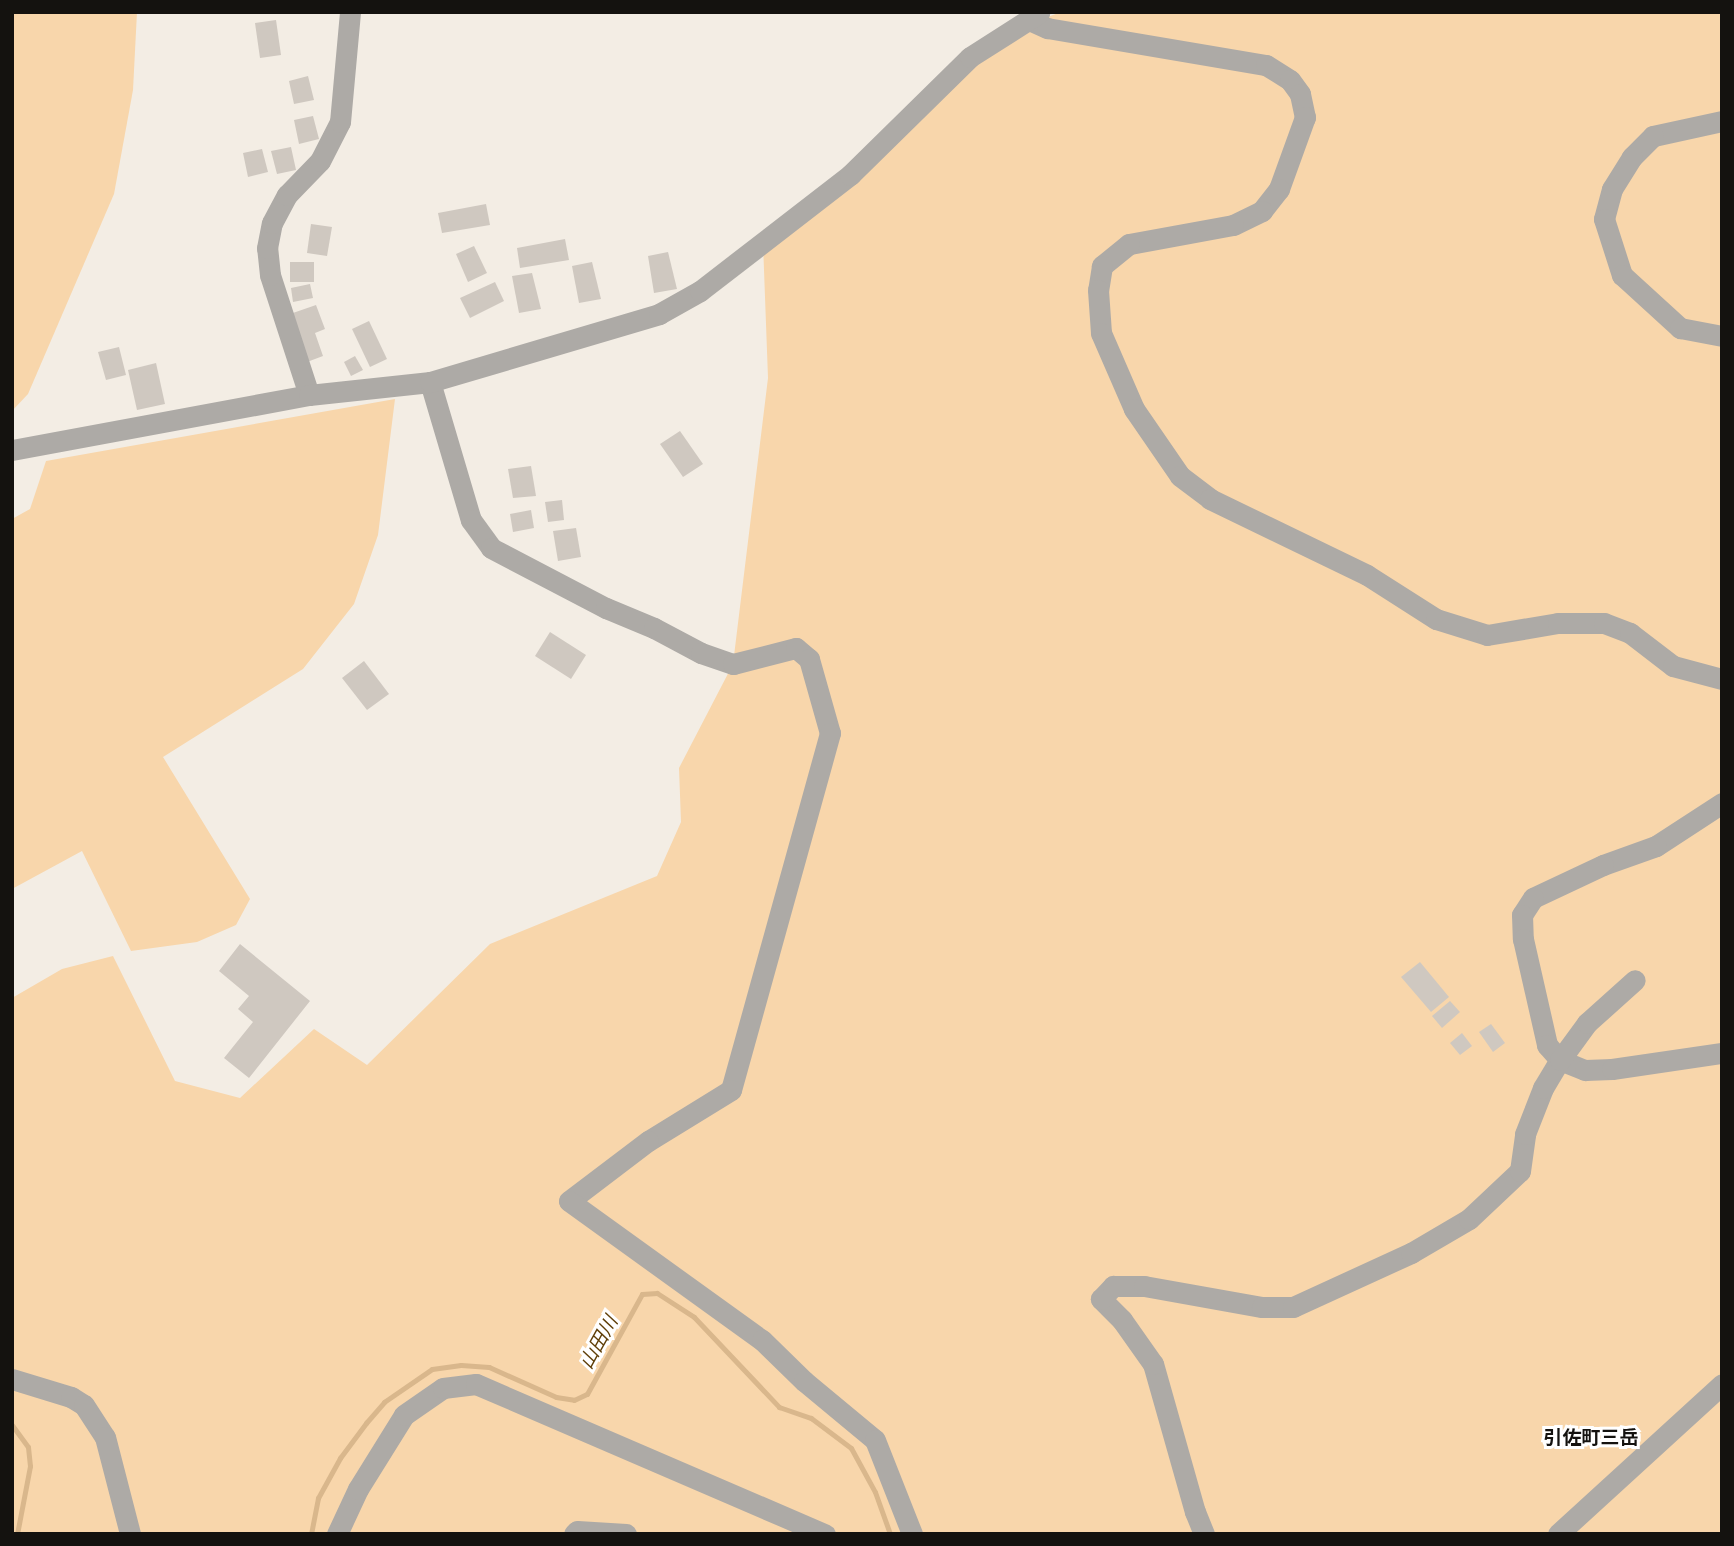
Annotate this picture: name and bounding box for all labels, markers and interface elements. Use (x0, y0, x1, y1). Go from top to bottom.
water label: 山田川 (574, 1312, 622, 1372)
district label: 引佐町三岳 (1544, 1426, 1638, 1448)

